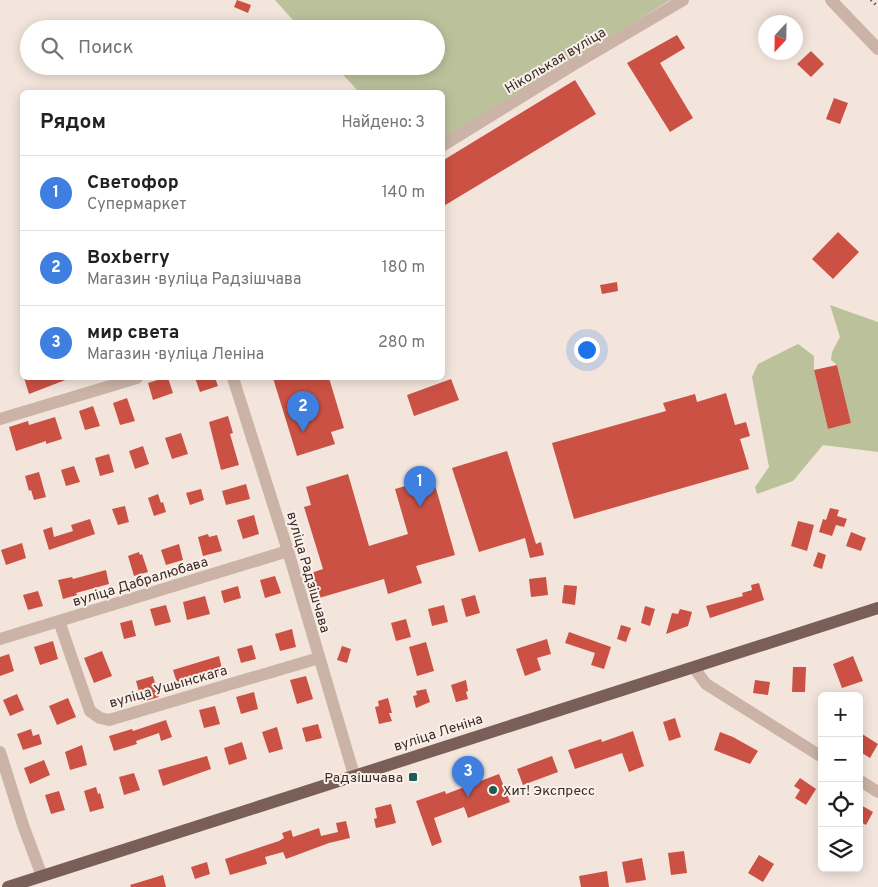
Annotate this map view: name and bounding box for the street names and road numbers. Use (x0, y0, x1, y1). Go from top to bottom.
street label: Ніколькая вуліца (502, 24, 609, 98)
street label: вуліца Радзішчава (282, 510, 333, 635)
street label: вуліца Дабралюбава (71, 554, 210, 611)
street label: вуліца Ушынскага (107, 662, 229, 712)
street label: вуліца Леніна (392, 711, 485, 756)

